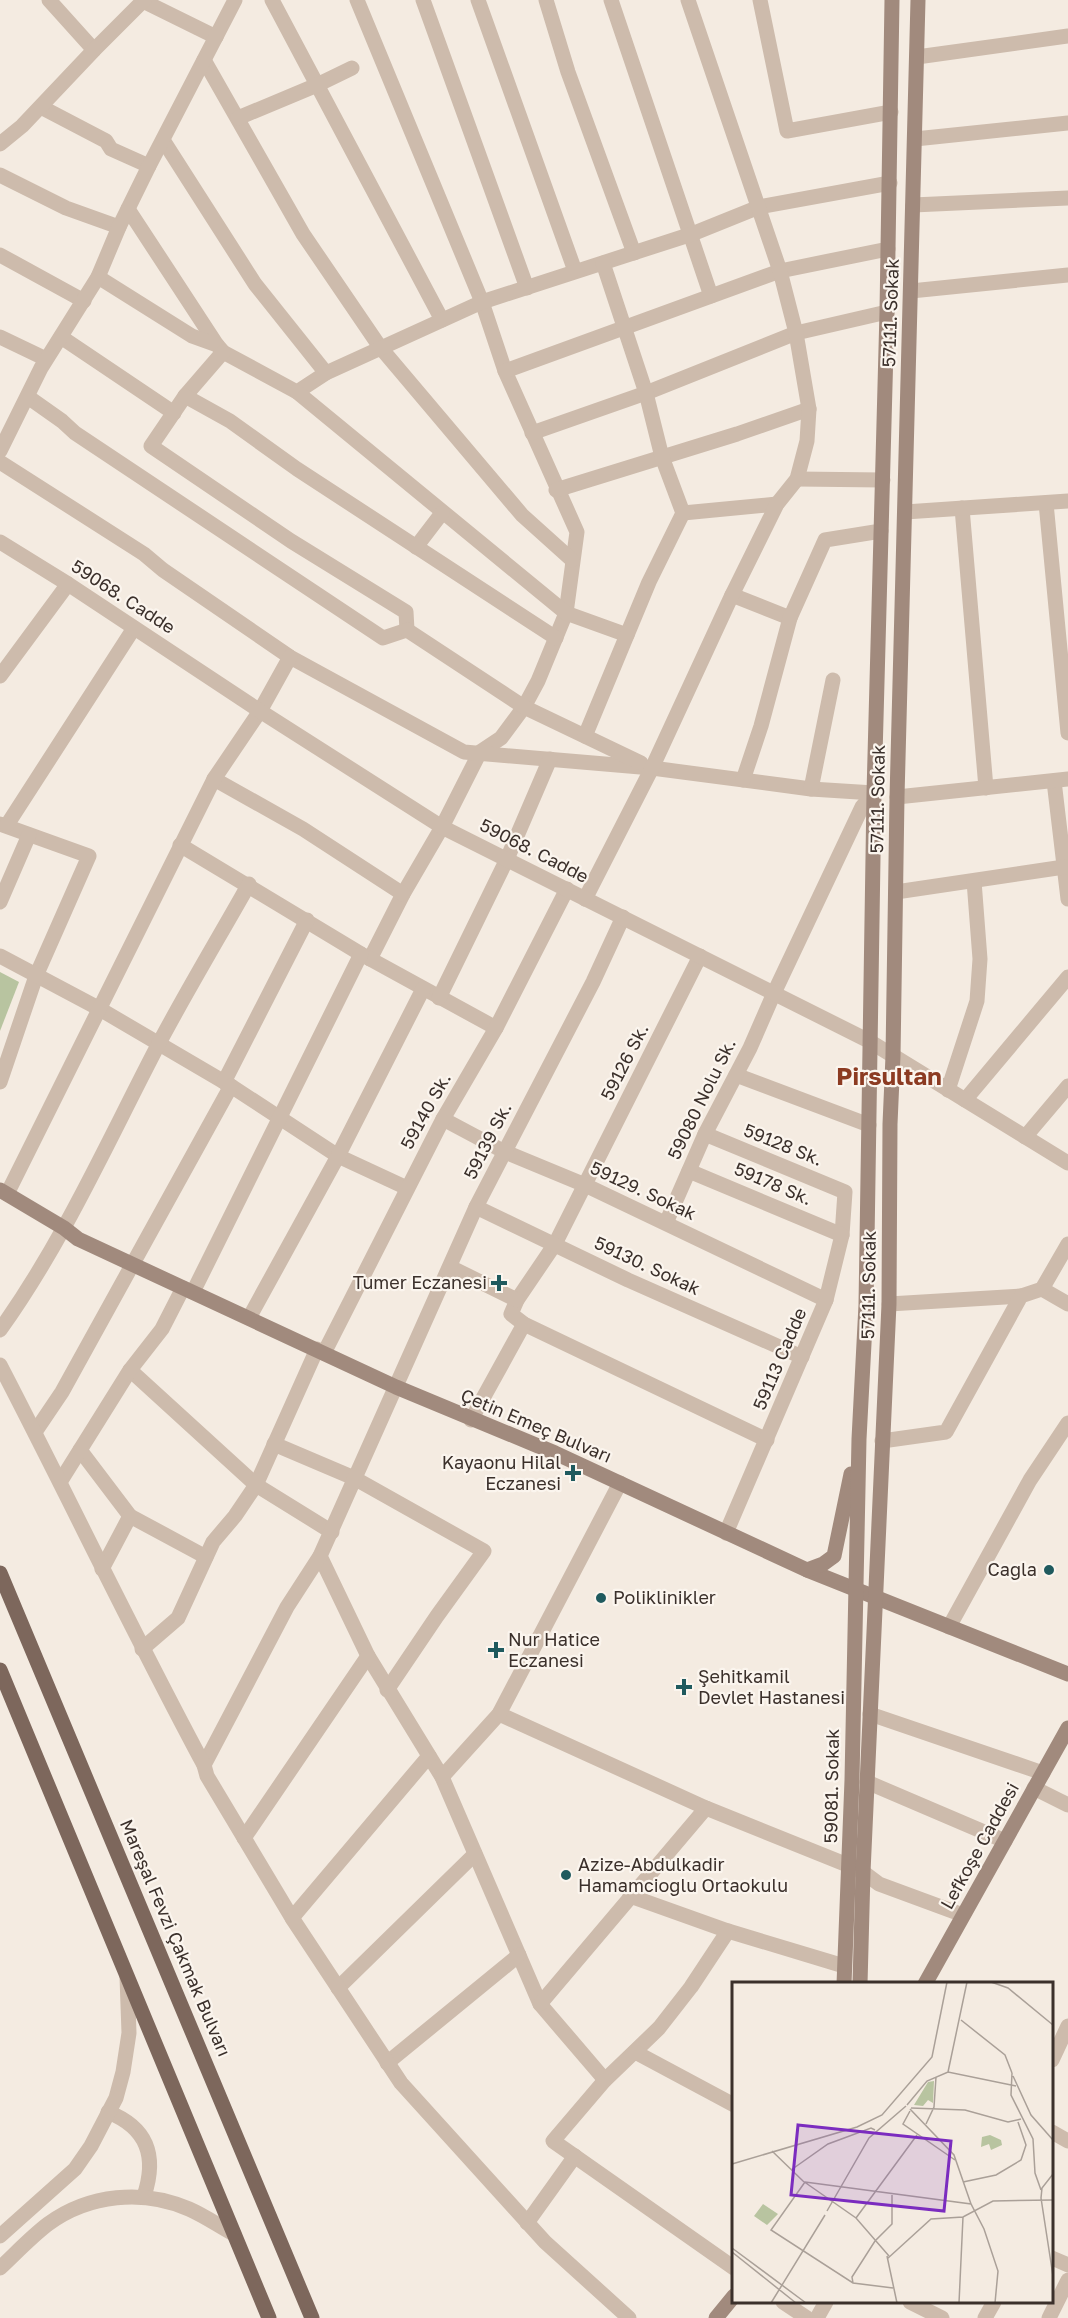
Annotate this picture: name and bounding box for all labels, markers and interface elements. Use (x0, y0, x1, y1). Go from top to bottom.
street label: 57111. Sokak (877, 258, 903, 368)
street label: 59068. Cadde (68, 554, 180, 638)
street label: 57111. Sokak (865, 744, 889, 854)
street label: 59068. Cadde (476, 813, 593, 887)
street label: 59126 Sk. (595, 1019, 653, 1104)
street label: 59080 Nolu Sk. (662, 1034, 740, 1163)
district label: Pirsultan (836, 1061, 942, 1090)
street label: 59140 Sk. (395, 1068, 455, 1153)
street label: 59139 Sk. (458, 1098, 516, 1183)
street label: 59128 Sk. (741, 1118, 826, 1170)
street label: 59129. Sokak (587, 1156, 700, 1224)
street label: 59178 Sk. (731, 1157, 816, 1209)
street label: 57111. Sokak (856, 1230, 880, 1340)
street label: 59130. Sokak (591, 1231, 704, 1299)
place label: Tumer Eczanesi (353, 1271, 487, 1293)
marker: Tumer Eczanesi (492, 1276, 506, 1290)
street label: 59113 Cadde (748, 1304, 810, 1413)
street label: Çetin Emeç Bulvarı (458, 1383, 615, 1467)
place label: Kayaonu Hilal Eczanesi (442, 1451, 561, 1494)
marker: Kayaonu Hilal Eczanesi (566, 1466, 580, 1480)
place label: Cagla (988, 1558, 1037, 1580)
marker: Cagla (1042, 1563, 1056, 1577)
place label: Poliklinikler (613, 1586, 716, 1608)
marker: Poliklinikler (594, 1591, 608, 1605)
place label: Nur Hatice Eczanesi (508, 1628, 600, 1671)
marker: Nur Hatice Eczanesi (489, 1643, 503, 1657)
place label: Şehitkamil Devlet Hastanesi (698, 1665, 845, 1708)
marker: Şehitkamil Devlet Hastanesi (675, 1678, 693, 1696)
street label: 59081. Sokak (819, 1728, 843, 1844)
street label: Lefkoşe Caddesi (935, 1778, 1023, 1913)
street label: Mareşal Fevzi Çakmak Bulvarı (116, 1816, 236, 2059)
place label: Azize-Abdulkadir Hamamcioglu Ortaokulu (578, 1853, 788, 1896)
marker: Azize-Abdulkadir Hamamcioglu Ortaokulu (559, 1868, 573, 1882)
inset map (732, 1982, 1053, 2303)

